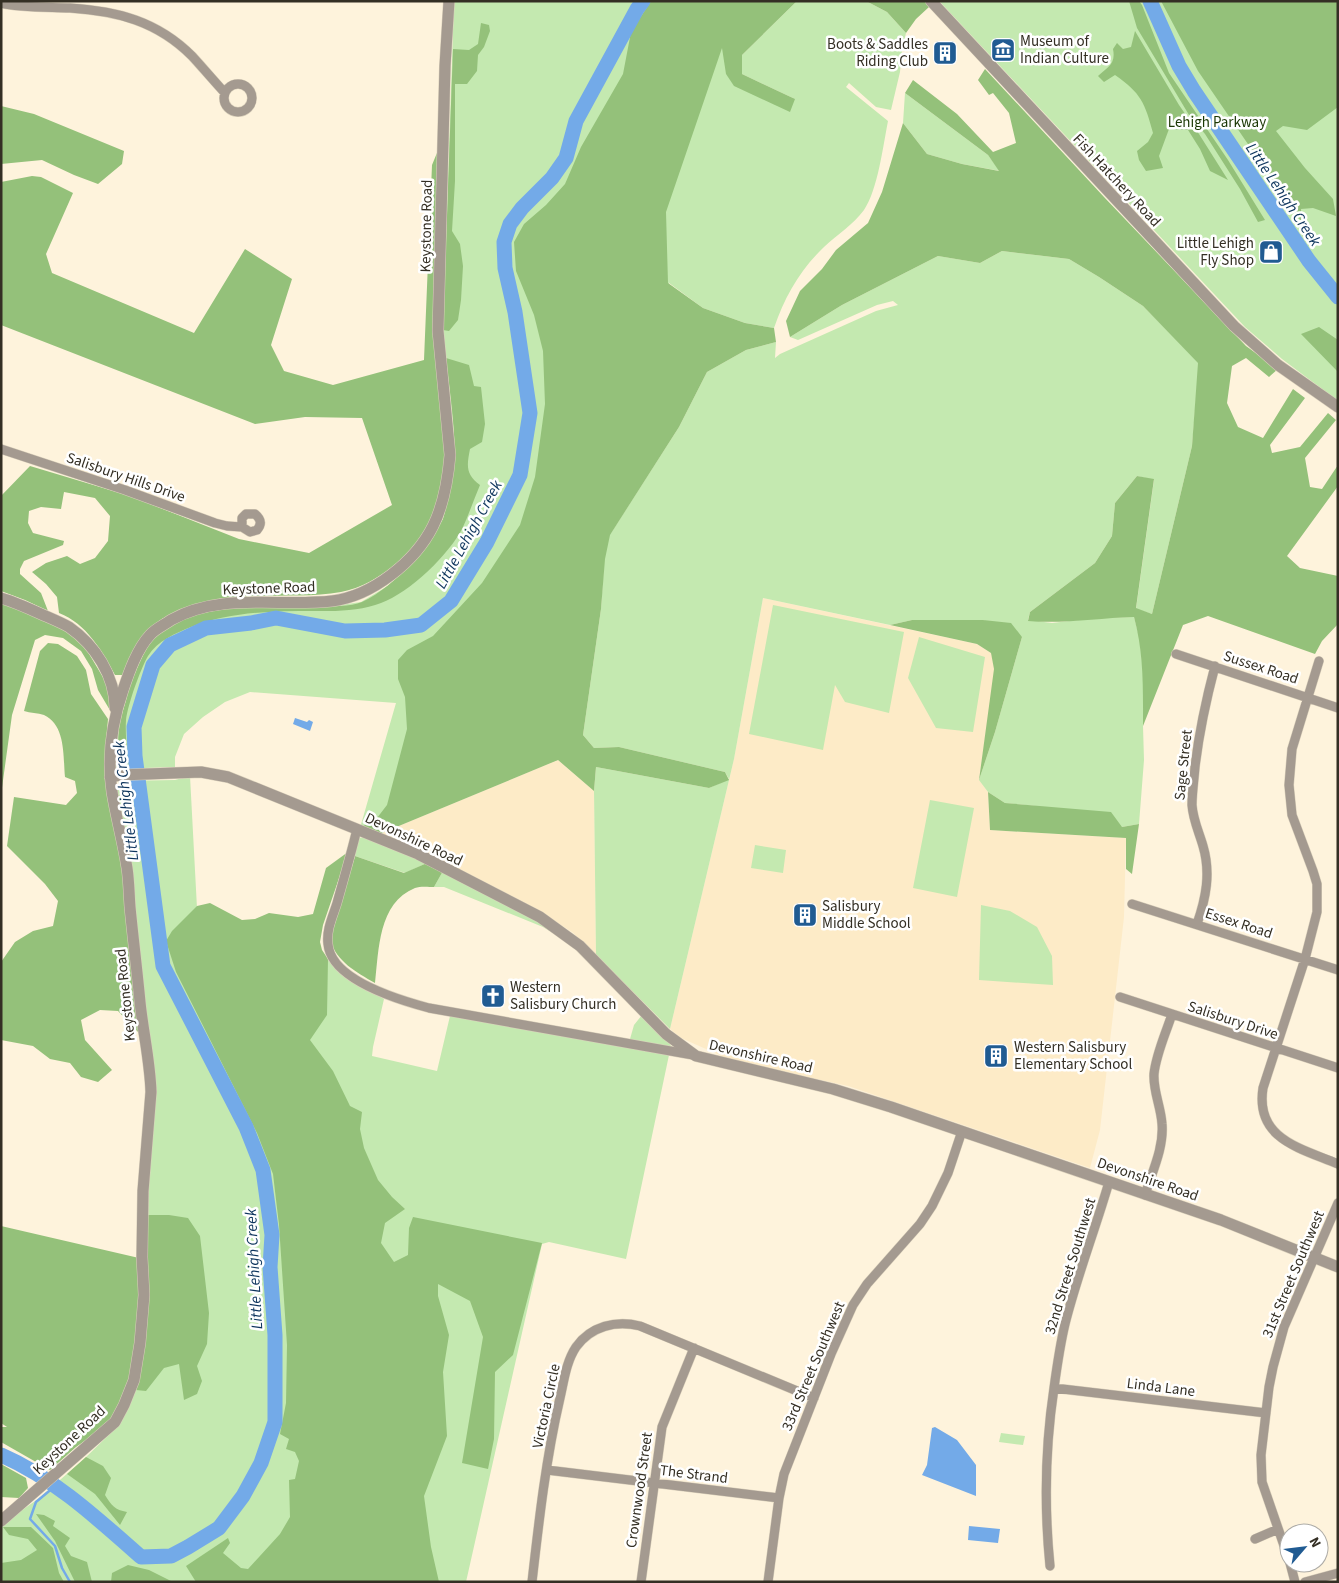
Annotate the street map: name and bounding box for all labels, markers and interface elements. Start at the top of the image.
place label: Museum of Indian Culture [1020,31,1109,69]
place label: Boots & Saddles Riding Club [827,34,928,72]
museum icon: Museum of Indian Culture [990,37,1016,63]
building icon: Boots & Saddles Riding Club [932,40,958,66]
park label: Lehigh Parkway [1168,112,1266,133]
street label: Fish Hatchery Road [1068,129,1165,232]
water label: Little Lehigh Creek [1240,138,1326,251]
street label: Keystone Road [415,179,438,273]
place label: Little Lehigh Fly Shop [1177,233,1254,271]
shop icon: Little Lehigh Fly Shop [1258,239,1284,265]
street label: Salisbury Hills Drive [64,447,188,508]
water label: Little Lehigh Creek [430,476,508,593]
street label: Keystone Road [222,576,316,601]
street label: Sussex Road [1221,645,1301,690]
street label: Sage Street [1169,729,1198,801]
water label: Little Lehigh Creek [108,739,144,862]
street label: Devonshire Road [361,808,466,871]
place label: Salisbury Middle School [822,896,911,934]
building icon: Salisbury Middle School [792,902,818,928]
street label: Essex Road [1202,903,1275,944]
street label: Keystone Road [110,948,141,1042]
place label: Western Salisbury Church [510,977,616,1015]
church icon: Western Salisbury Church [480,983,506,1009]
street label: Salisbury Drive [1185,996,1281,1045]
street label: Devonshire Road [707,1034,815,1079]
place label: Western Salisbury Elementary School [1014,1037,1132,1075]
building icon: Western Salisbury Elementary School [983,1043,1009,1069]
street label: Devonshire Road [1094,1152,1201,1207]
street label: 32nd Street Southwest [1040,1195,1101,1337]
street label: 31st Street Southwest [1257,1207,1330,1341]
water label: Little Lehigh Creek [240,1208,268,1330]
street label: 33rd Street Southwest [777,1298,850,1434]
street label: Victoria Circle [527,1362,566,1450]
street label: Linda Lane [1126,1373,1196,1402]
street label: Keystone Road [28,1401,110,1480]
street label: Crownwood Street [621,1431,658,1549]
street label: The Strand [659,1460,729,1489]
north arrow [1279,1523,1329,1573]
text: N [1304,1534,1326,1551]

